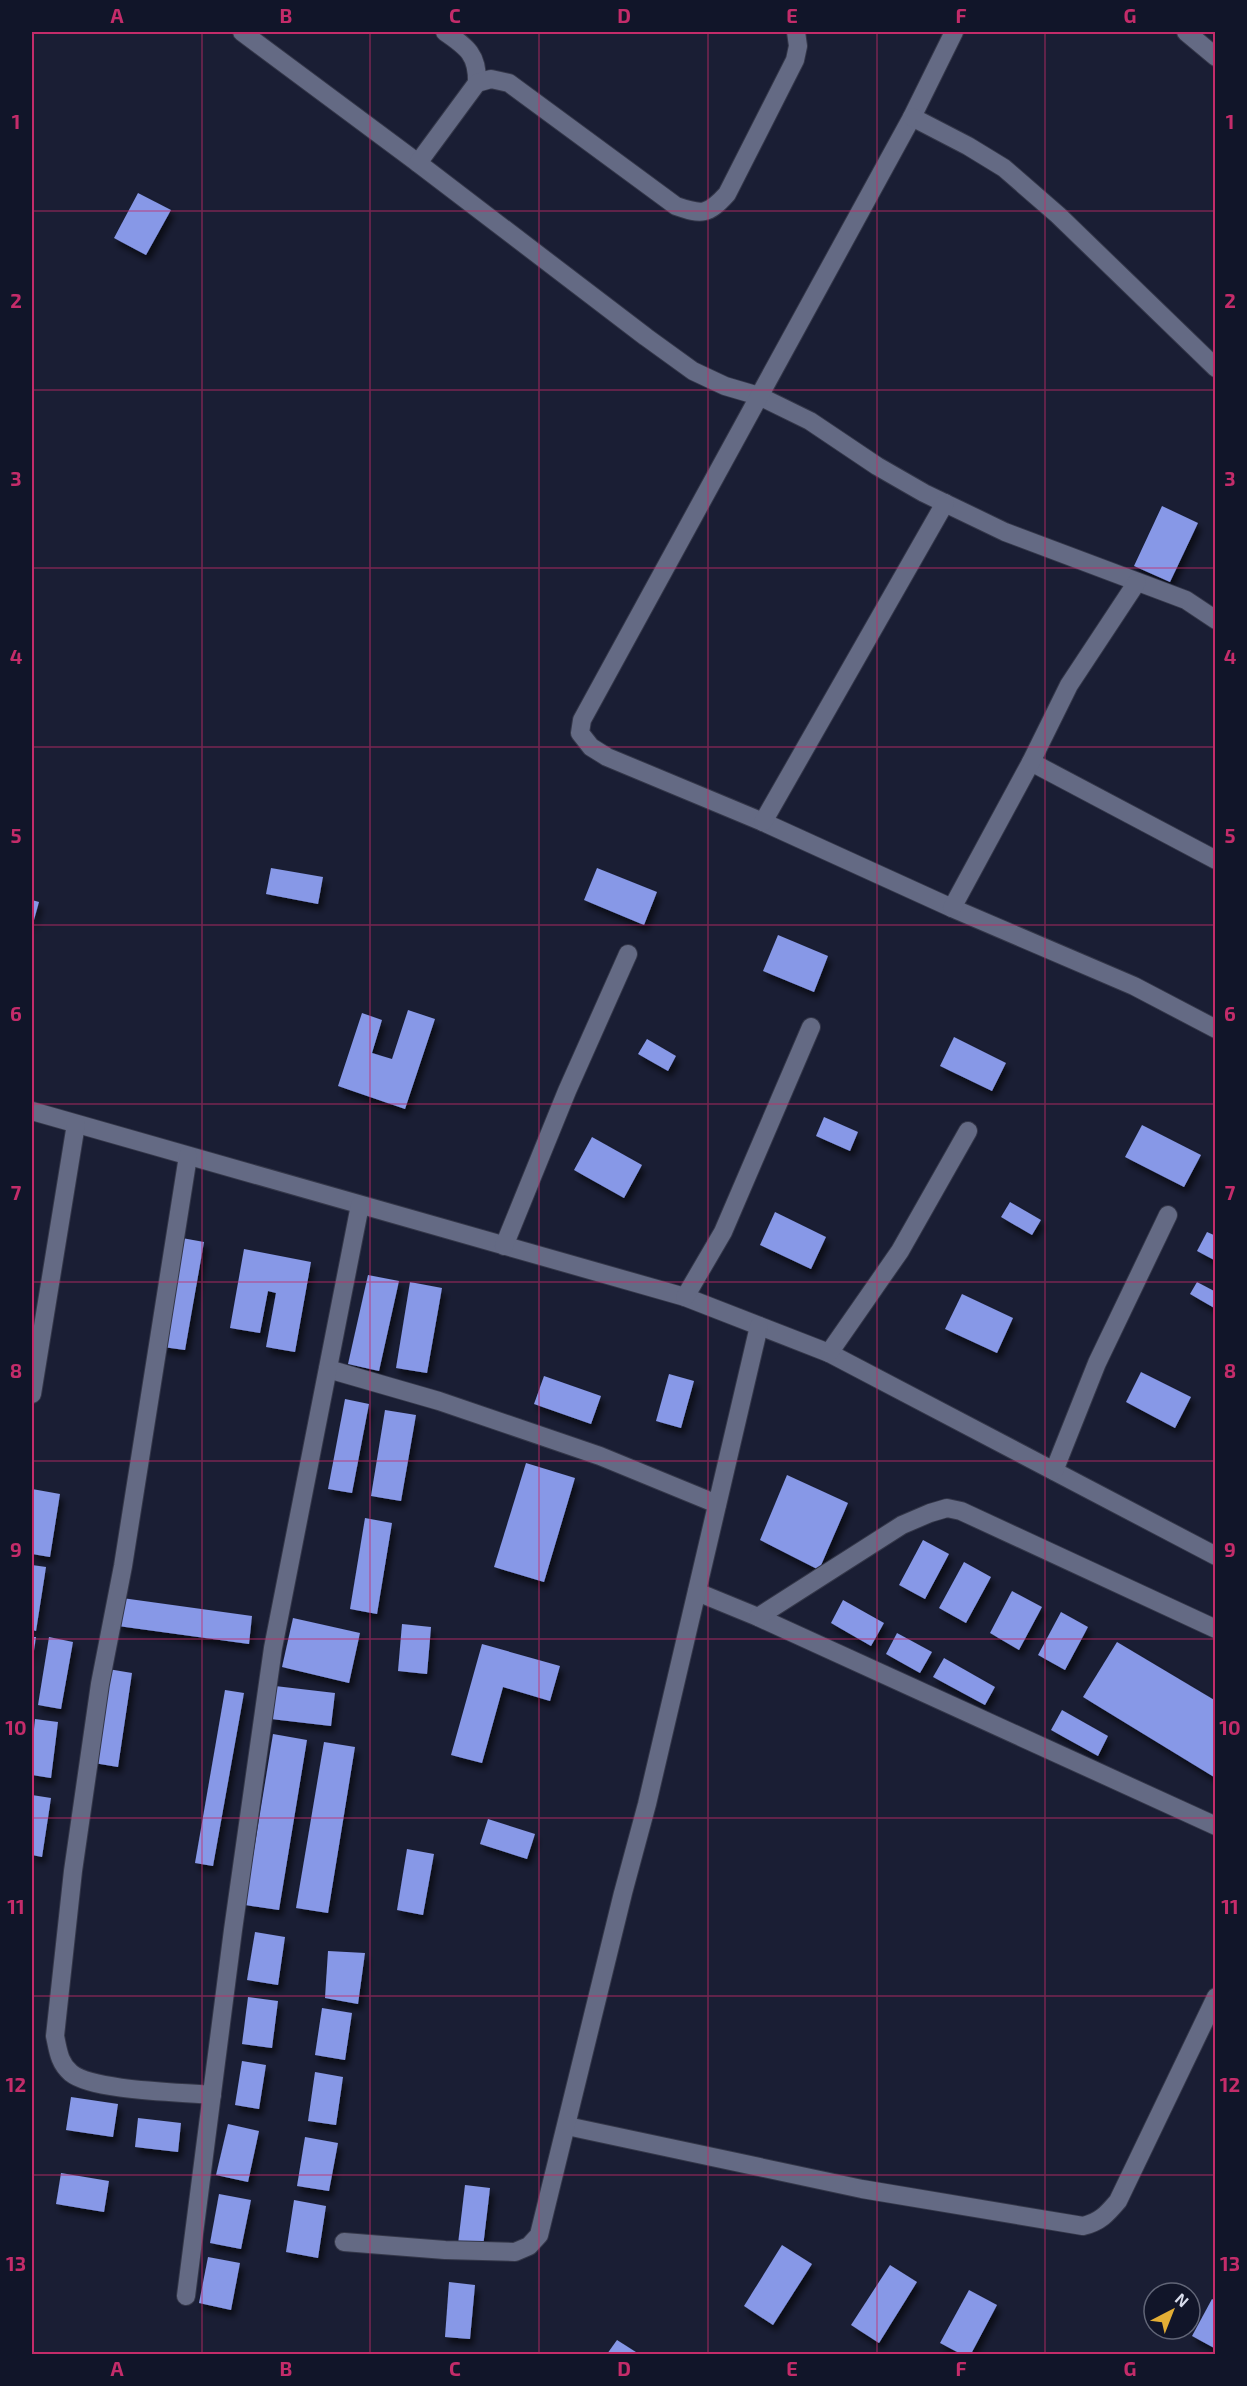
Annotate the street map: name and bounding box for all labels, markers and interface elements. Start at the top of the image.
text: A [110,3,124,27]
text: B [280,3,292,27]
text: C [449,3,461,27]
text: D [617,3,631,27]
text: E [786,3,798,27]
text: F [955,3,967,27]
text: G [1124,3,1136,27]
text: 1 [12,109,20,133]
text: 1 [1226,109,1234,133]
text: 2 [10,288,22,312]
text: 2 [1224,288,1236,312]
text: 3 [10,466,22,490]
text: 3 [1224,466,1236,490]
text: 4 [10,644,23,668]
text: 4 [1224,644,1237,668]
text: 5 [10,823,22,847]
text: 5 [1224,823,1236,847]
text: 6 [10,1001,22,1025]
text: 6 [1224,1001,1236,1025]
text: 7 [11,1180,22,1204]
text: 7 [1225,1180,1236,1204]
text: 8 [10,1358,22,1382]
text: 8 [1224,1358,1236,1382]
text: 9 [10,1537,22,1561]
text: 9 [1224,1537,1236,1561]
text: 10 [5,1715,27,1739]
text: 10 [1219,1715,1241,1739]
text: 11 [7,1894,25,1918]
text: 11 [1221,1894,1239,1918]
text: 12 [6,2072,26,2096]
text: 12 [1220,2072,1240,2096]
text: 13 [6,2251,26,2275]
text: 13 [1220,2251,1240,2275]
north arrow [1142,2281,1202,2341]
text: N [1172,2289,1193,2310]
text: A [110,2356,124,2380]
text: B [280,2356,292,2380]
text: C [449,2356,461,2380]
text: D [617,2356,631,2380]
text: E [786,2356,798,2380]
text: F [955,2356,967,2380]
text: G [1124,2356,1136,2380]

